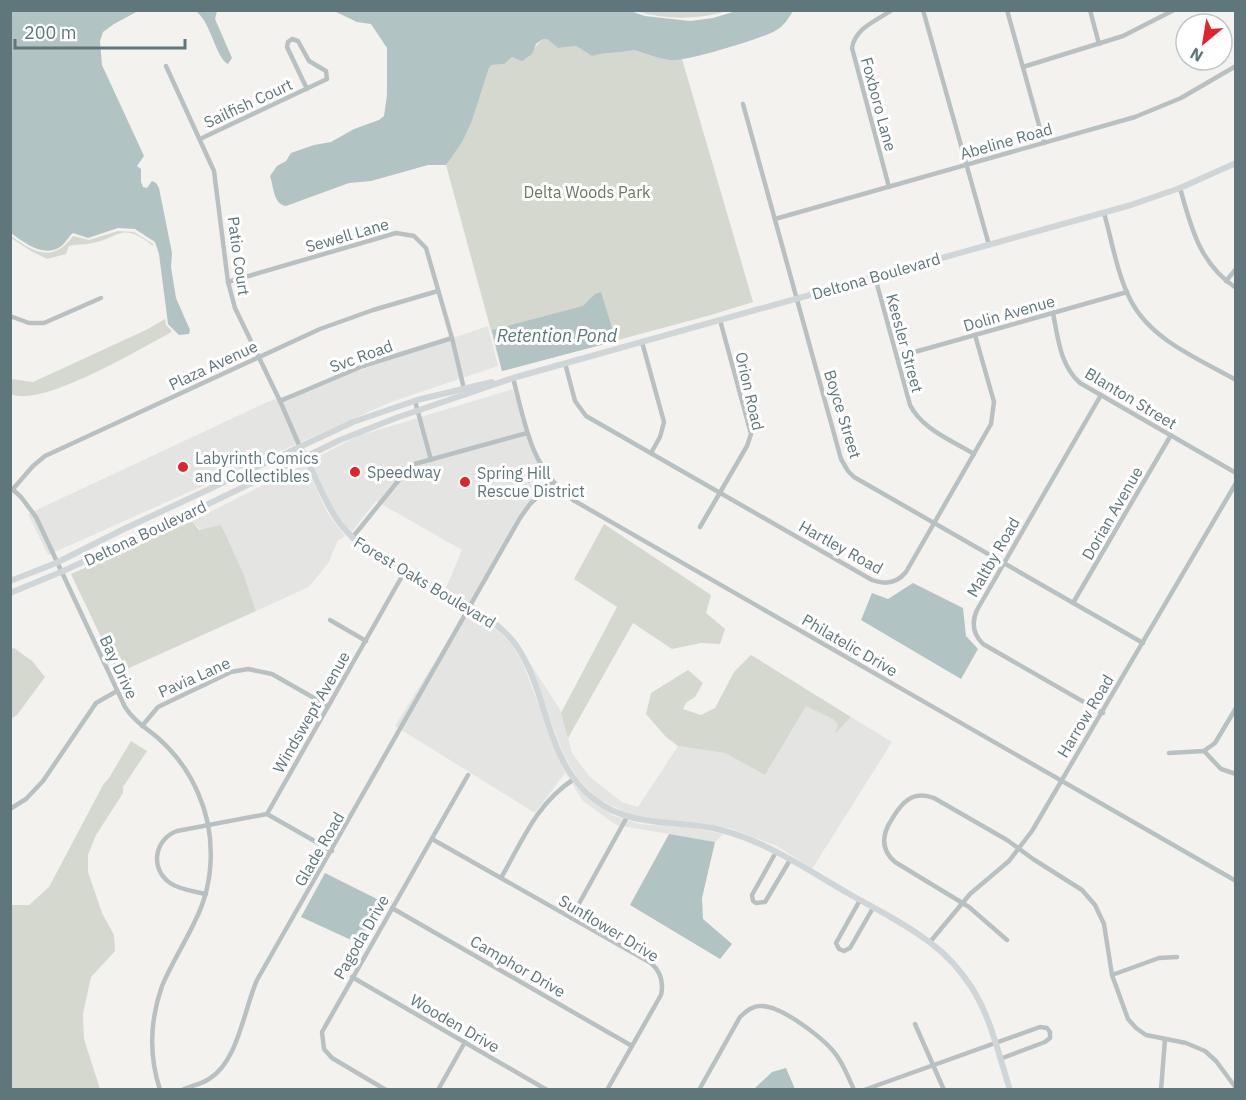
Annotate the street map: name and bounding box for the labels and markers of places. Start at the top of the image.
place label: Labyrinth Comics and Collectibles [195,448,319,486]
marker: Labyrinth Comics and Collectibles [176,460,190,474]
place label: Speedway [367,462,441,482]
place label: Spring Hill Rescue District [477,463,585,501]
marker: Speedway [348,465,362,479]
marker: Spring Hill Rescue District [458,475,472,489]

